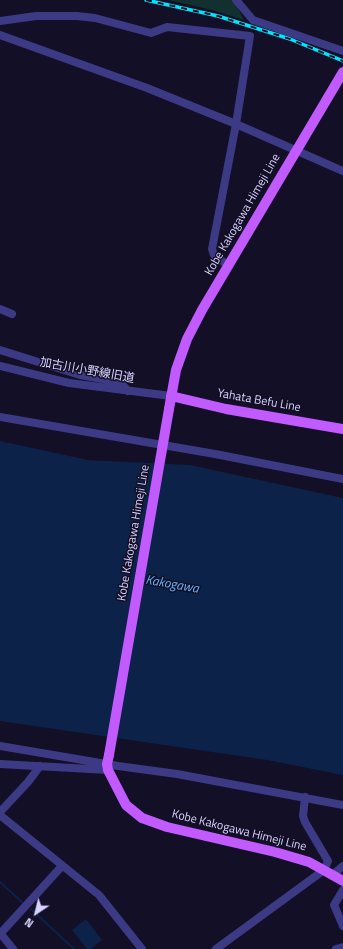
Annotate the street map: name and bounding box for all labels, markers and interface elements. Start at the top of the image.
street label: Kobe Kakogawa Himeji Line [202,152,284,278]
street label: 加古川小野線旧道 [38,356,136,386]
street label: Yahata Befu Line [216,387,302,415]
street label: Kobe Kakogawa Himeji Line [115,464,153,602]
water label: Kakogawa [144,573,200,597]
street label: Kobe Kakogawa Himeji Line [170,807,308,855]
north arrow [16,893,56,933]
text: N [21,914,37,932]

